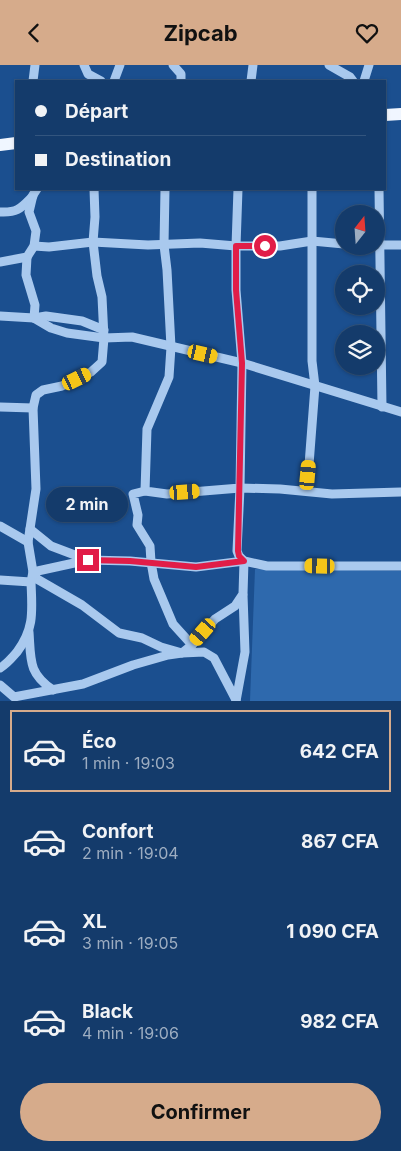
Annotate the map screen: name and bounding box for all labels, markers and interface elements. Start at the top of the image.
icon: back [20,19,48,47]
icon: heart [353,19,381,47]
text: Zipcab [163,20,238,46]
text: Départ [65,100,128,123]
text: Destination [65,148,171,171]
north arrow [335,205,385,255]
map controls [335,205,385,375]
route start [254,235,276,257]
button: locate [335,265,385,315]
button: layers [335,325,385,375]
car [186,343,219,365]
car [60,366,93,392]
car [299,459,316,491]
car [169,483,200,501]
callout: 2 min [47,487,129,523]
text: 2 min [66,494,108,514]
route end [77,549,99,571]
car [304,558,335,574]
car [187,616,218,648]
icon: car [22,729,67,774]
text: Éco [82,730,116,753]
text: 642 CFA [300,740,379,763]
text: 1 min · 19:03 [82,753,175,773]
icon: car [22,819,67,864]
text: Confort [82,820,153,843]
text: 867 CFA [301,830,379,853]
text: 2 min · 19:04 [82,843,179,863]
icon: car [22,909,67,954]
text: XL [82,910,107,933]
text: 1 090 CFA [286,920,379,943]
text: 3 min · 19:05 [82,933,178,953]
icon: car [22,999,67,1044]
text: Black [82,1000,133,1023]
text: 982 CFA [300,1010,379,1033]
text: 4 min · 19:06 [82,1023,179,1043]
button: Confirmer [20,1083,381,1141]

